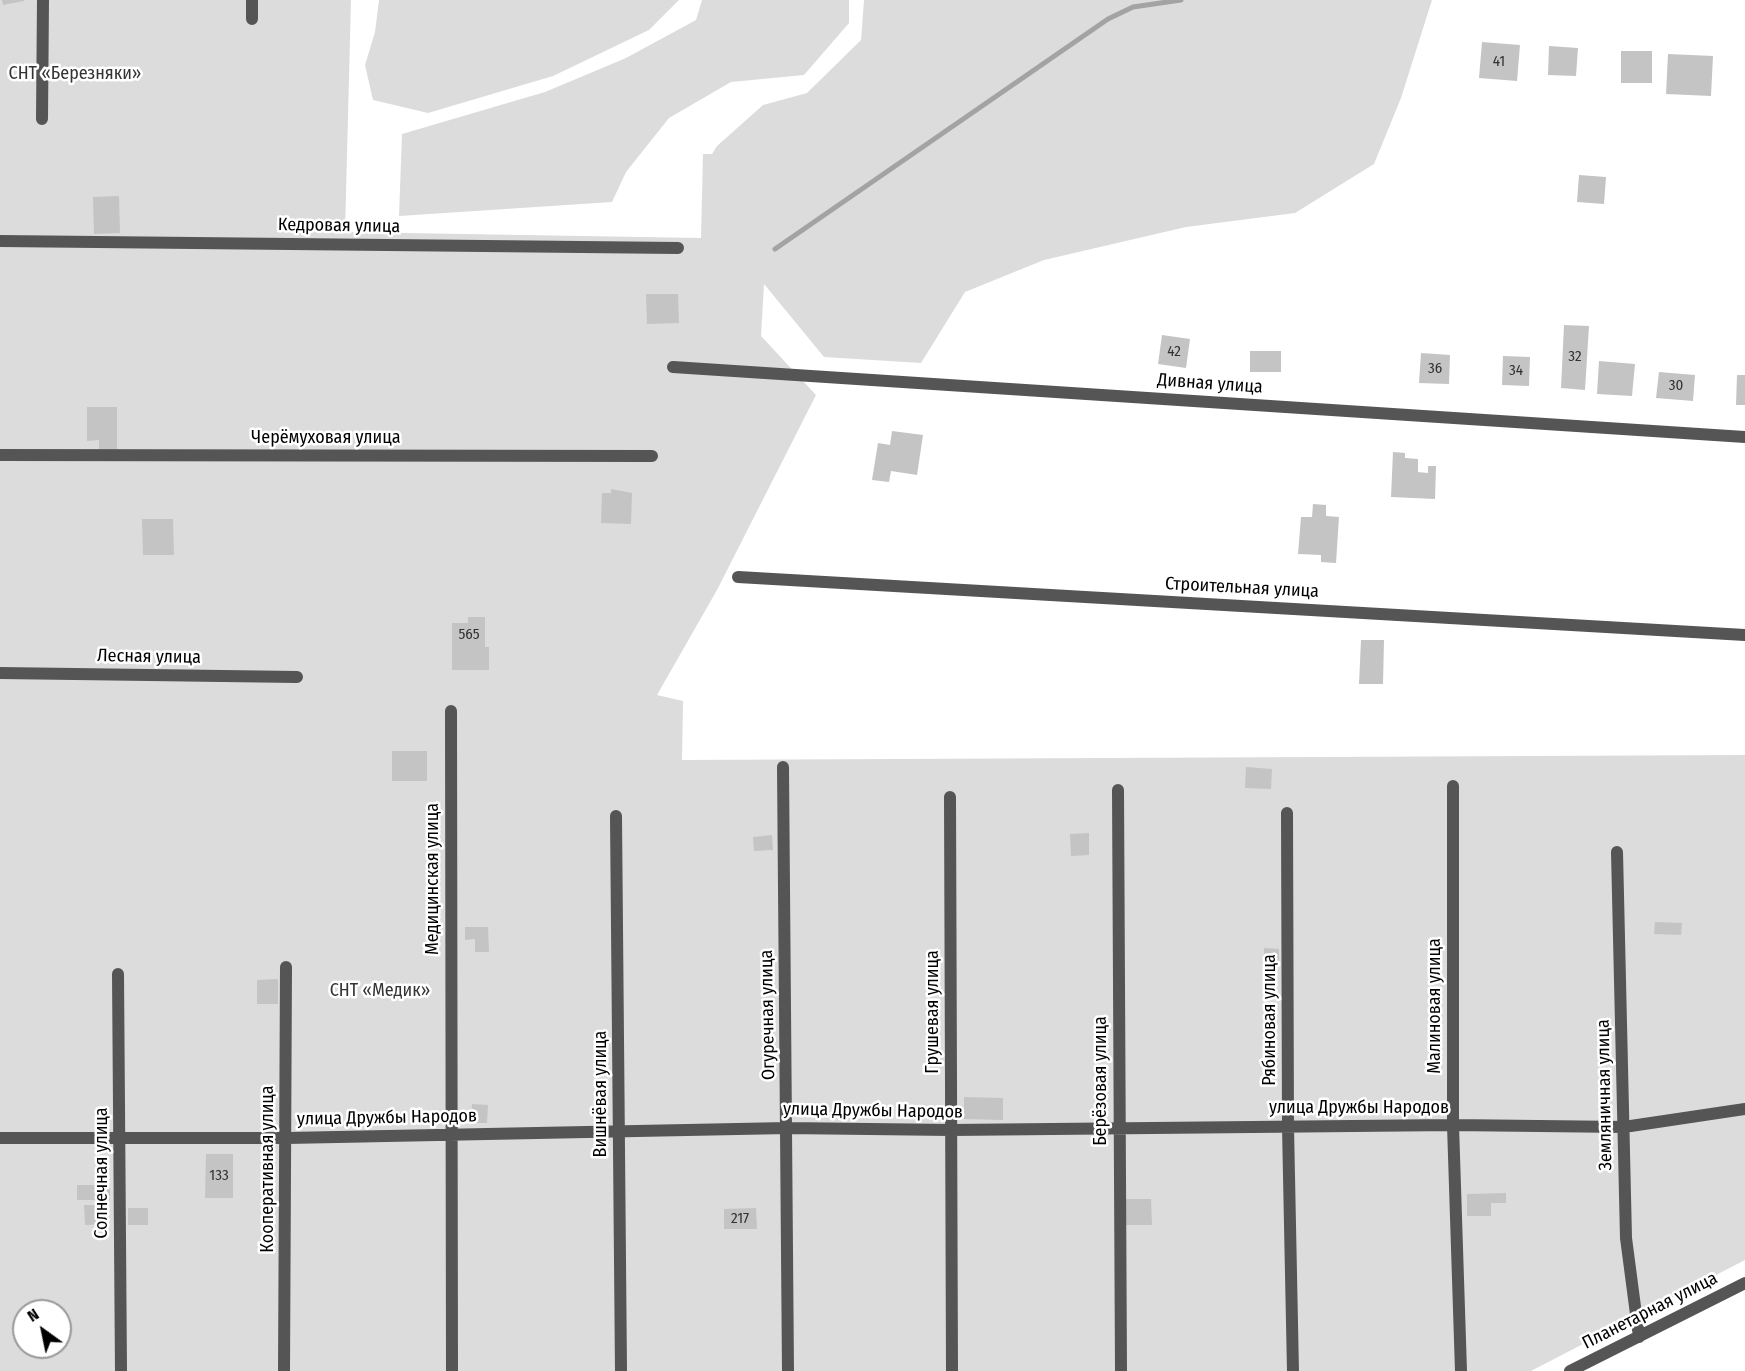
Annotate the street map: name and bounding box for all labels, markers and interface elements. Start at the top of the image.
house number: 41 [1493,53,1505,71]
park label: СНТ «Березняки» [9,63,141,85]
street label: Кедровая улица [278,214,400,238]
house number: 42 [1167,343,1181,361]
house number: 32 [1568,348,1582,366]
house number: 36 [1428,360,1442,378]
house number: 34 [1509,362,1523,380]
street label: Дивная улица [1157,370,1263,398]
house number: 30 [1669,377,1683,395]
street label: Черёмуховая улица [251,427,401,449]
street label: Строительная улица [1165,573,1319,603]
house number: 565 [458,626,480,644]
street label: Лесная улица [97,645,201,669]
street label: Медицинская улица [422,803,444,955]
street label: Малиновая улица [1424,938,1446,1074]
street label: Огуречная улица [756,950,780,1080]
street label: Грушевая улица [922,950,944,1074]
street label: Рябиновая улица [1259,954,1281,1086]
park label: СНТ «Медик» [330,980,430,1002]
street label: Берёзовая улица [1090,1016,1112,1146]
street label: Земляничная улица [1593,1019,1617,1171]
street label: Вишнёвая улица [590,1031,612,1157]
street label: Кооперативная улица [257,1085,279,1253]
street label: улица Дружбы Народов [1269,1097,1449,1119]
street label: улица Дружбы Народов [783,1099,963,1123]
street label: улица Дружбы Народов [297,1106,477,1130]
street label: Солнечная улица [91,1107,113,1239]
house number: 133 [209,1167,229,1185]
house number: 217 [731,1210,749,1228]
street label: Планетарная улица [1579,1268,1721,1354]
north arrow [12,1299,72,1359]
text: N [24,1305,42,1326]

